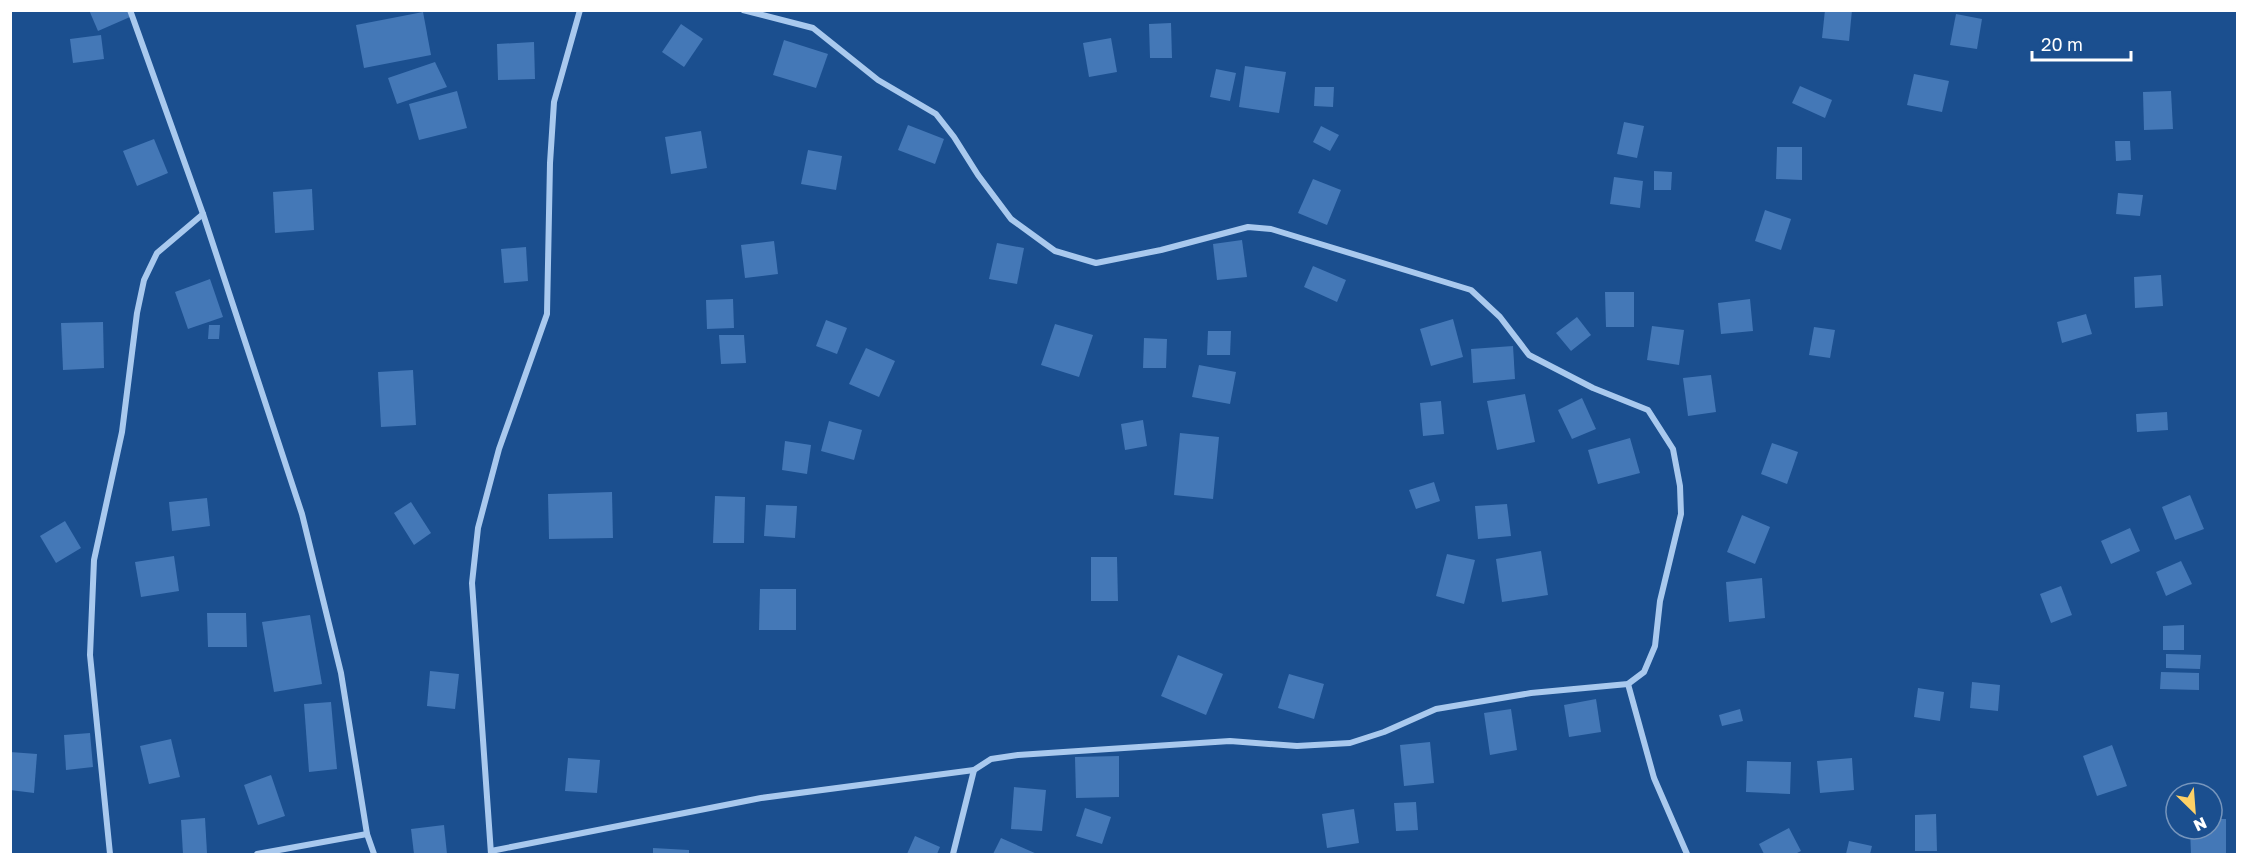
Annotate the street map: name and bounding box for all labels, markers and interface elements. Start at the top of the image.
scale bar [2032,24,2131,62]
text: 20 m [2041,33,2083,55]
north arrow [2164,781,2224,841]
text: N [2191,813,2210,836]

